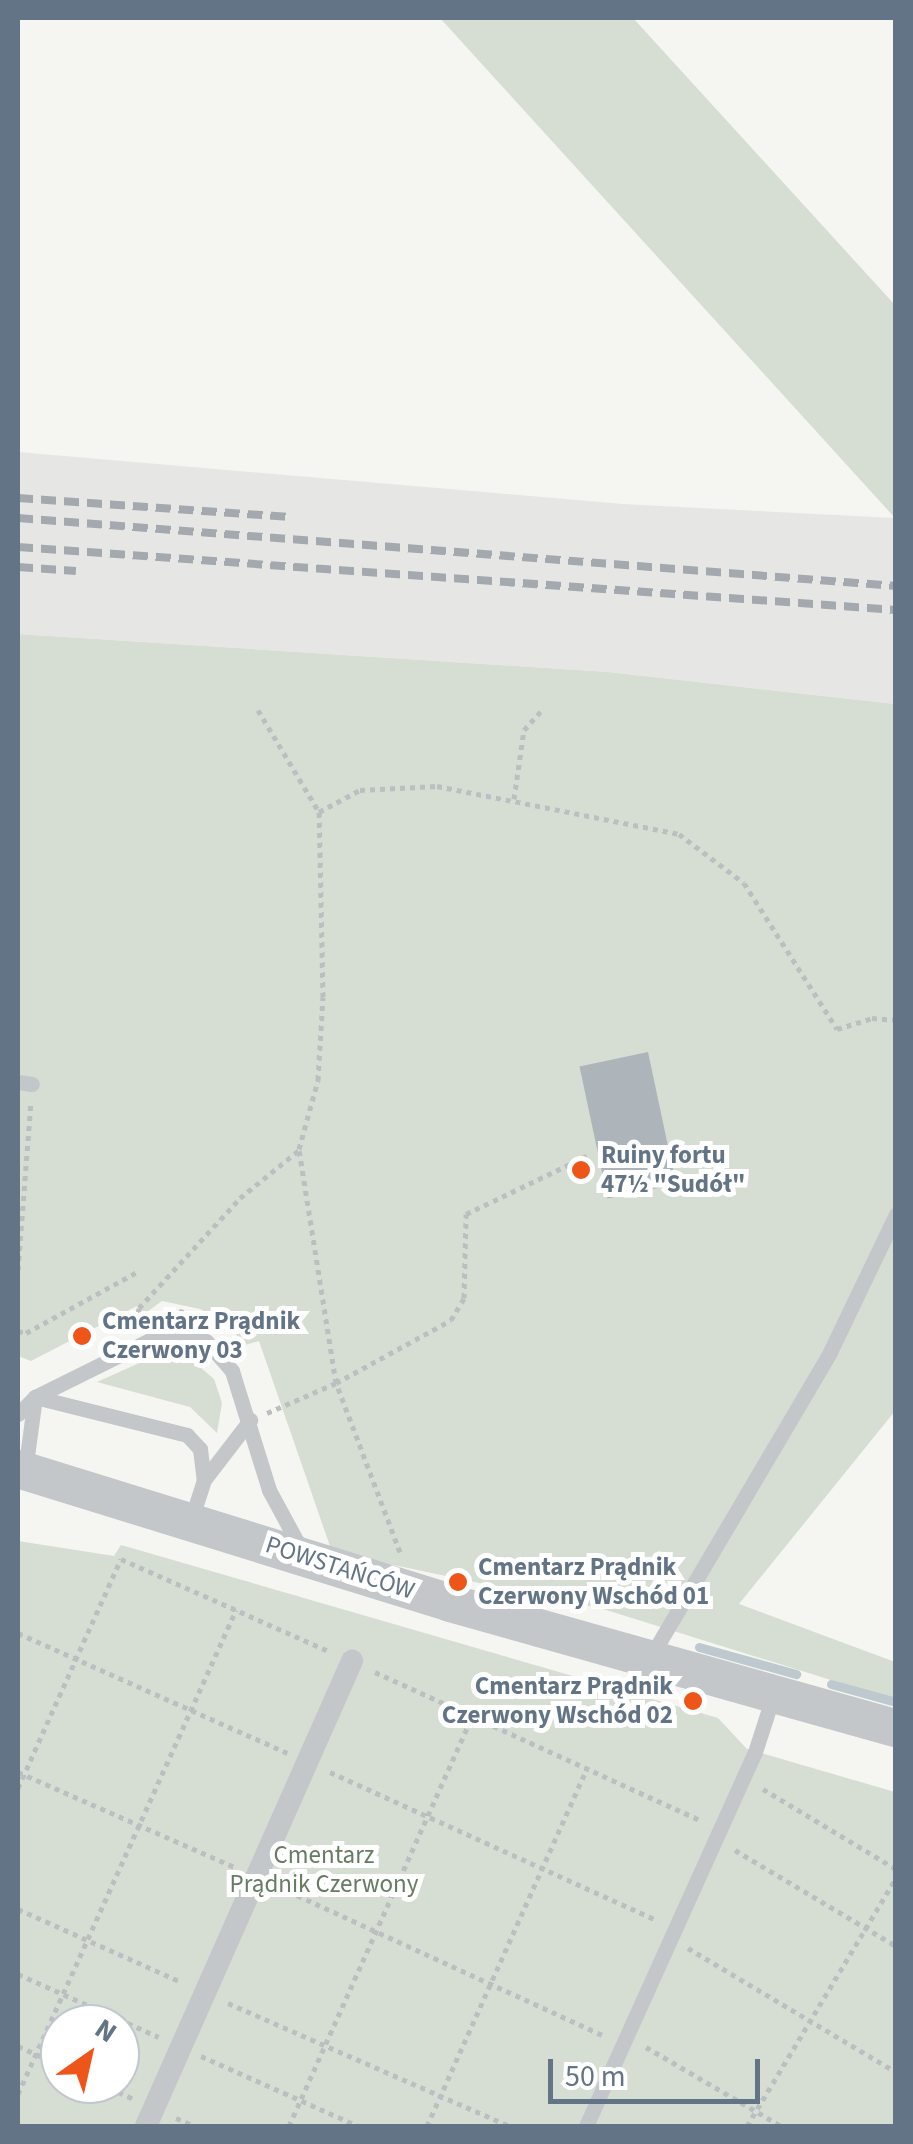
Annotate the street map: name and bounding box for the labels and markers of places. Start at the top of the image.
place label: Ruiny fortu 47½ "Sudół" [601,1141,745,1200]
marker: Ruiny fortu 47½ "Sudół" [570,1159,592,1181]
place label: Cmentarz Prądnik Czerwony 03 [102,1307,300,1366]
marker: Cmentarz Prądnik Czerwony 03 [71,1325,93,1347]
place label: Cmentarz Prądnik Czerwony Wschód 01 [478,1553,709,1612]
marker: Cmentarz Prądnik Czerwony Wschód 01 [447,1571,469,1593]
place label: Cmentarz Prądnik Czerwony Wschód 02 [442,1672,673,1731]
marker: Cmentarz Prądnik Czerwony Wschód 02 [682,1690,704,1712]

